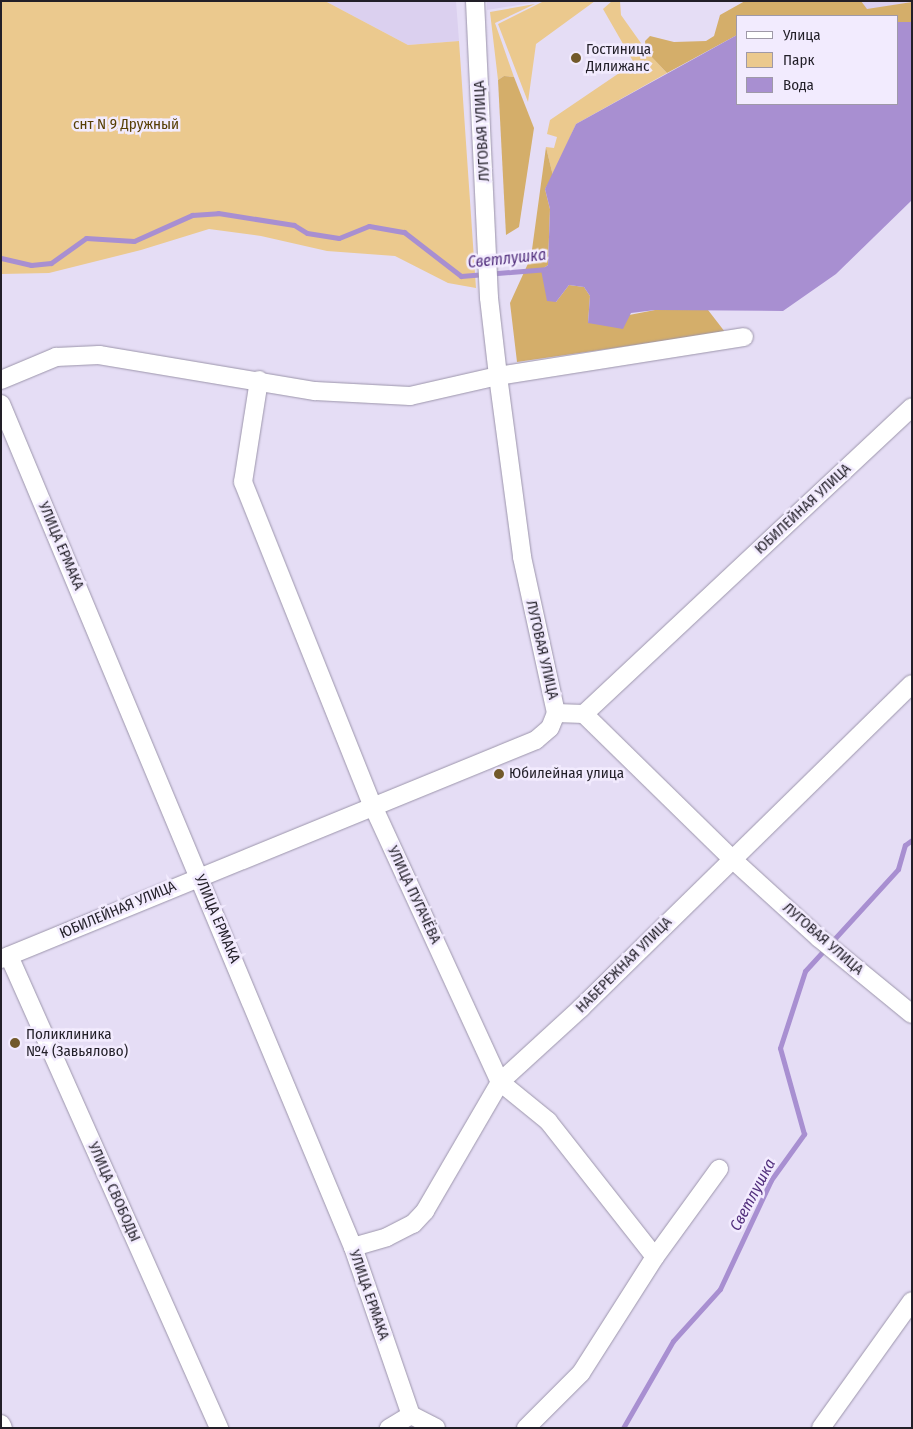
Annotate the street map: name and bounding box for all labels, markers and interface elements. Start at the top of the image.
legend [736,15,898,105]
text: Улица [783,26,821,44]
place label: Гостиница Дилижанс [586,40,651,75]
text: Парк [783,51,814,69]
marker: Гостиница Дилижанс [570,52,582,64]
text: Вода [783,76,814,94]
street label: ЛУГОВАЯ УЛИЦА [470,80,494,182]
park label: снт N 9 Дружный [73,116,179,134]
water label: Светлушка [467,245,547,273]
street label: ЮБИЛЕЙНАЯ УЛИЦА [751,460,855,558]
street label: УЛИЦА ЕРМАКА [34,499,88,593]
street label: ЛУГОВАЯ УЛИЦА [522,599,562,701]
place label: Юбилейная улица [509,765,624,783]
marker: Юбилейная улица [493,768,505,780]
street label: УЛИЦА ПУГАЧЁВА [383,843,445,947]
street label: УЛИЦА ЕРМАКА [190,872,244,966]
street label: ЮБИЛЕЙНАЯ УЛИЦА [57,877,179,943]
street label: ЛУГОВАЯ УЛИЦА [779,899,867,979]
street label: НАБЕРЕЖНАЯ УЛИЦА [572,913,676,1017]
place label: Поликлиника №4 (Завьялово) [26,1025,128,1060]
marker: Поликлиника №4 (Завьялово) [8,1036,22,1050]
street label: УЛИЦА СВОБОДЫ [84,1139,144,1245]
water label: Светлушка [726,1156,780,1234]
street label: УЛИЦА ЕРМАКА [345,1248,393,1342]

